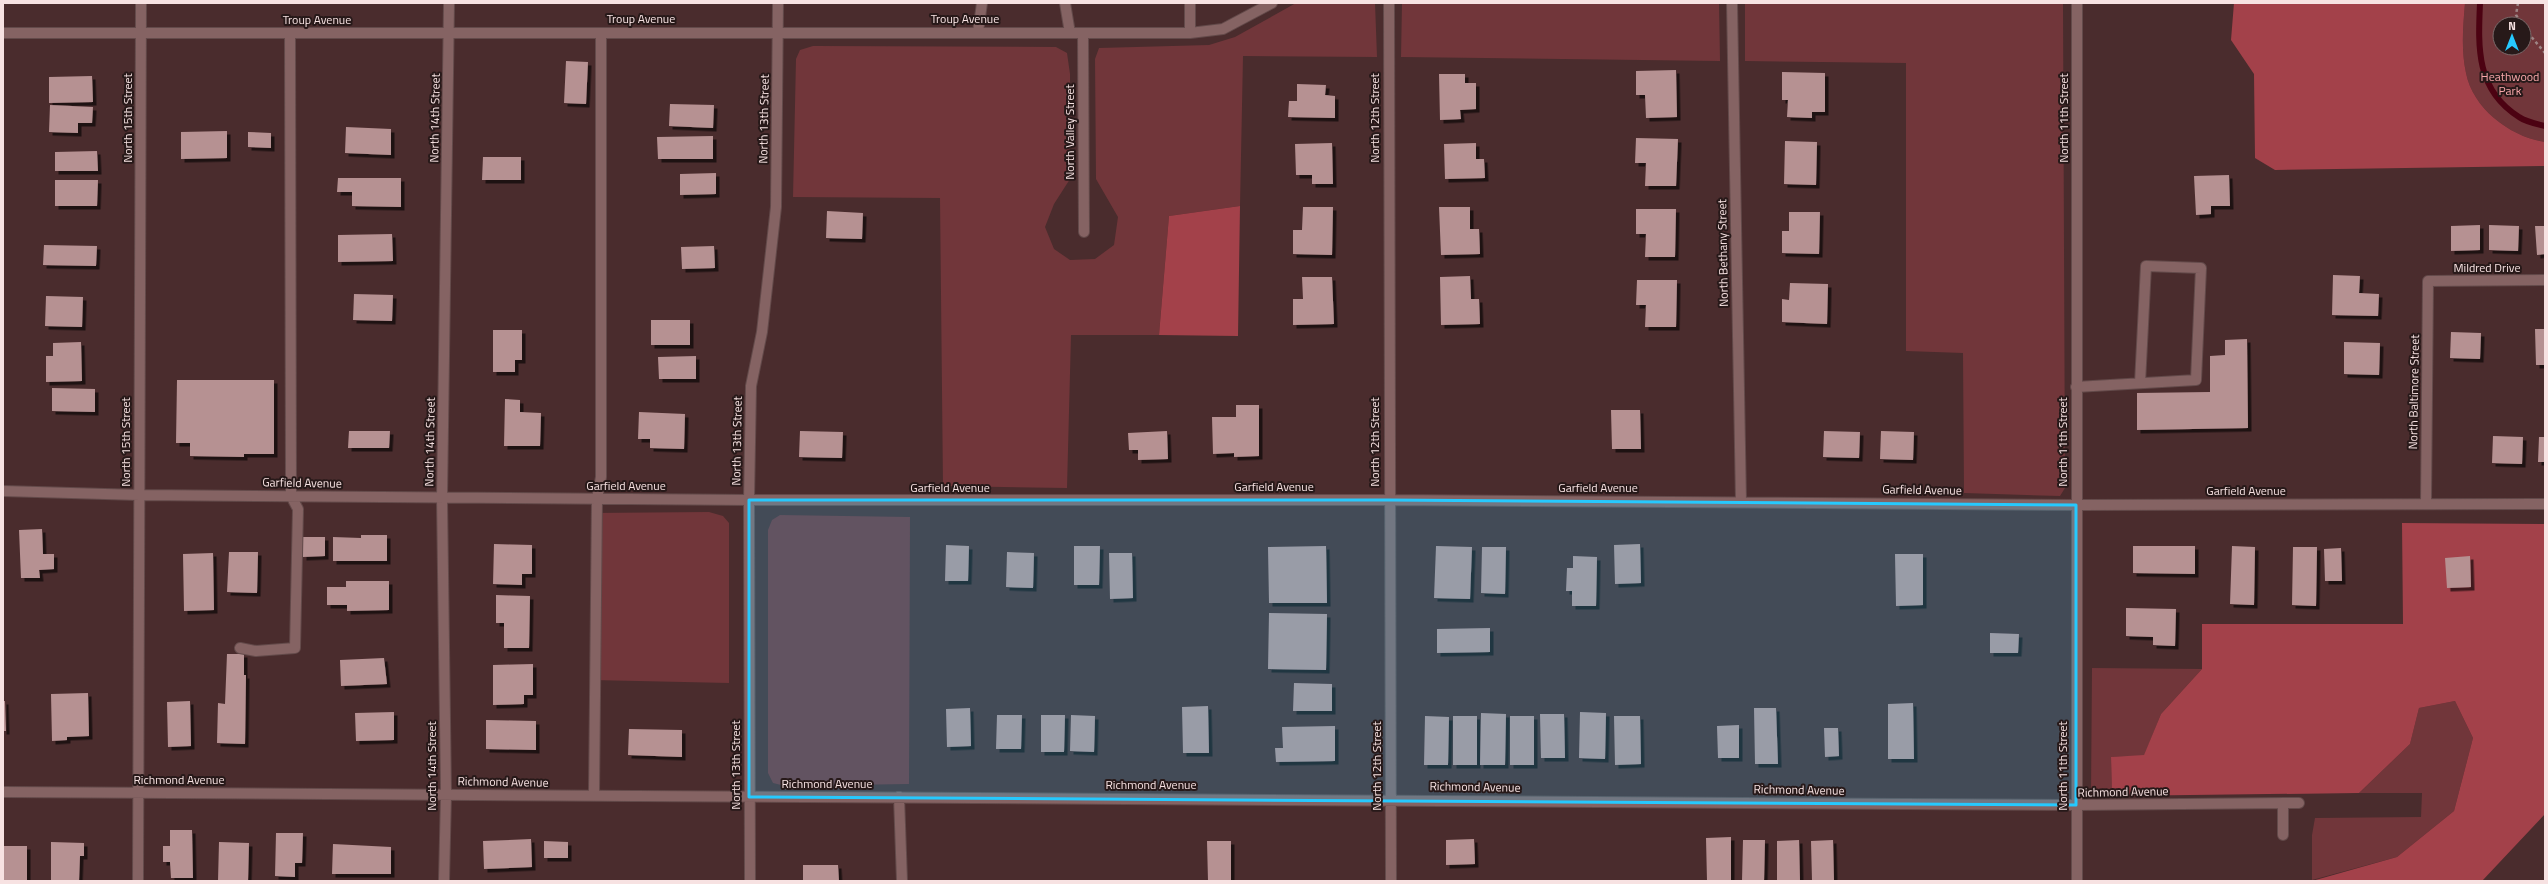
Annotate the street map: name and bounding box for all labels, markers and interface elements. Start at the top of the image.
street label: Troup Avenue [607,9,675,28]
street label: Troup Avenue [931,9,999,28]
street label: Troup Avenue [283,10,351,29]
north arrow [2492,16,2532,56]
text: N [2508,18,2516,34]
park label: Heathwood Park [2481,67,2539,100]
street label: North 15th Street [118,72,137,163]
street label: North 14th Street [424,72,445,163]
street label: North 12th Street [1365,72,1384,163]
street label: North 11th Street [2054,72,2073,163]
street label: North 13th Street [753,73,774,164]
street label: North Valley Street [1060,84,1079,180]
street label: North Bethany Street [1712,198,1733,307]
street label: Mildred Drive [2453,258,2521,277]
street label: North Baltimore Street [2403,334,2424,450]
street label: North 13th Street [726,395,747,486]
street label: North 15th Street [116,396,135,487]
street label: North 14th Street [419,396,440,487]
street label: North 12th Street [1365,396,1384,487]
street label: North 11th Street [2053,396,2072,487]
street label: Garfield Avenue [262,472,342,493]
street label: Garfield Avenue [586,476,666,495]
street label: Garfield Avenue [1234,477,1314,496]
street label: Garfield Avenue [910,478,990,497]
street label: Garfield Avenue [1558,478,1638,497]
street label: Garfield Avenue [1882,479,1962,500]
street label: Garfield Avenue [2206,481,2286,500]
street label: North 13th Street [726,719,745,810]
street label: North 14th Street [422,720,441,811]
street label: North 12th Street [1367,720,1386,811]
street label: North 11th Street [2053,720,2072,811]
street label: Richmond Avenue [133,770,225,789]
street label: Richmond Avenue [457,771,549,792]
street label: Richmond Avenue [781,774,873,793]
street label: Richmond Avenue [1105,775,1197,794]
street label: Richmond Avenue [1429,776,1521,797]
street label: Richmond Avenue [1753,779,1845,800]
street label: Richmond Avenue [2077,781,2169,802]

